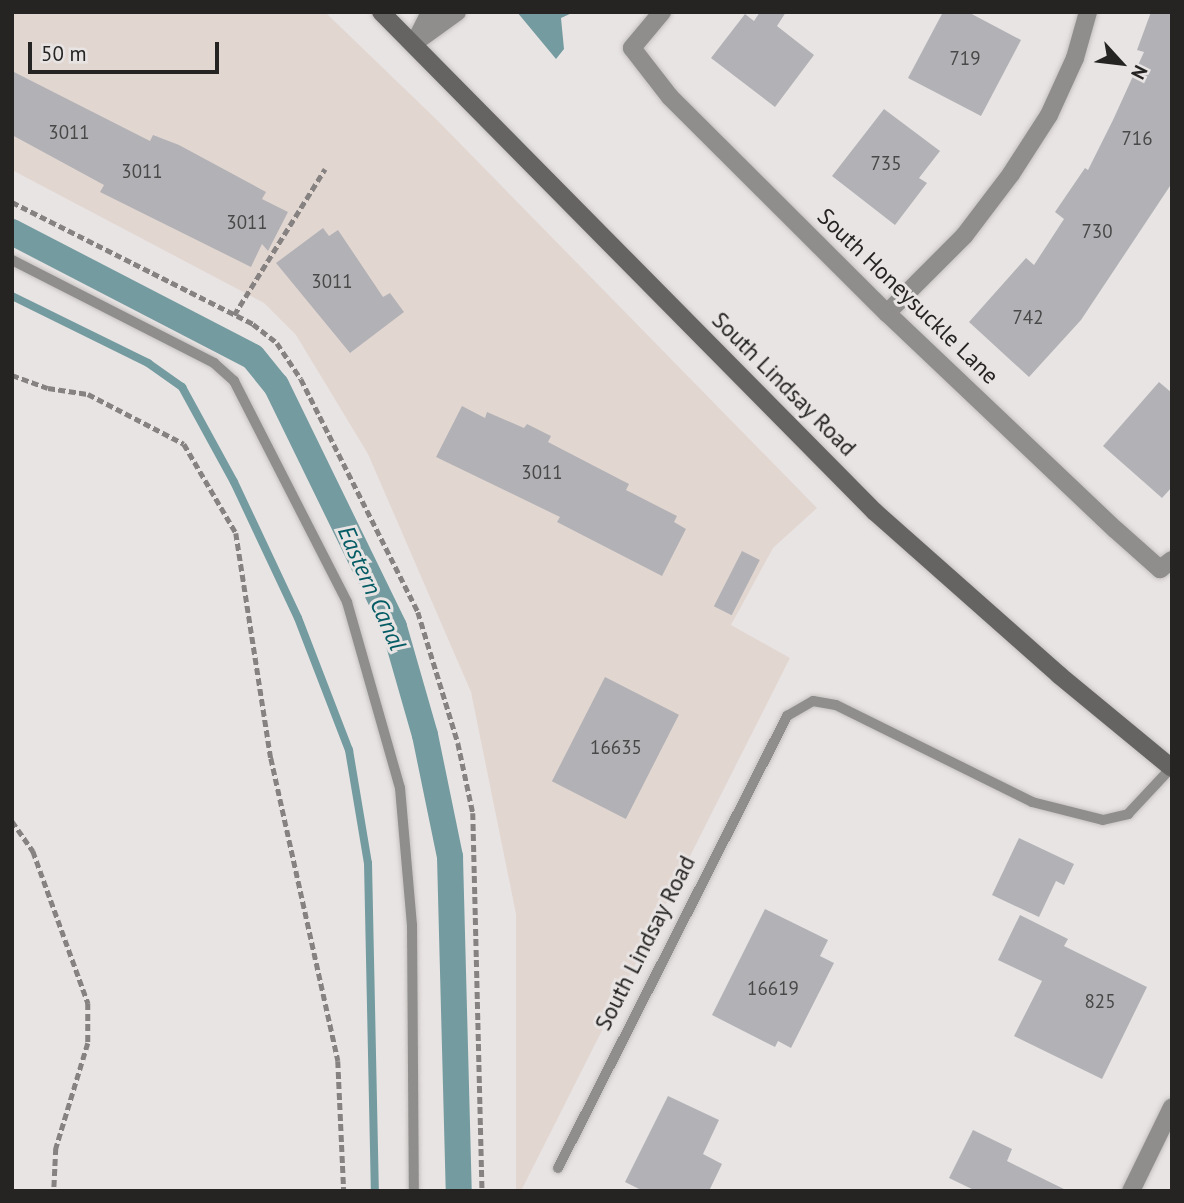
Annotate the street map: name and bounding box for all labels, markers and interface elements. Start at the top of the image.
scale bar [32,28,222,72]
north arrow [1086,28,1156,98]
text: 50 m [41,40,87,67]
house number: 719 [949,48,981,70]
text: N [1126,62,1153,84]
house number: 3011 [48,122,90,144]
house number: 716 [1121,128,1153,150]
house number: 735 [870,153,902,175]
house number: 3011 [121,161,163,183]
street label: South Honeysuckle Lane [812,202,1004,390]
house number: 3011 [226,212,268,234]
house number: 730 [1081,221,1113,243]
house number: 3011 [311,271,353,293]
street label: South Lindsay Road [706,306,862,462]
house number: 742 [1012,307,1044,329]
house number: 3011 [521,462,563,484]
water label: Eastern Canal [332,521,412,655]
house number: 16635 [590,737,642,759]
street label: South Lindsay Road [589,851,701,1035]
house number: 16619 [747,978,799,1000]
house number: 825 [1084,991,1116,1013]

